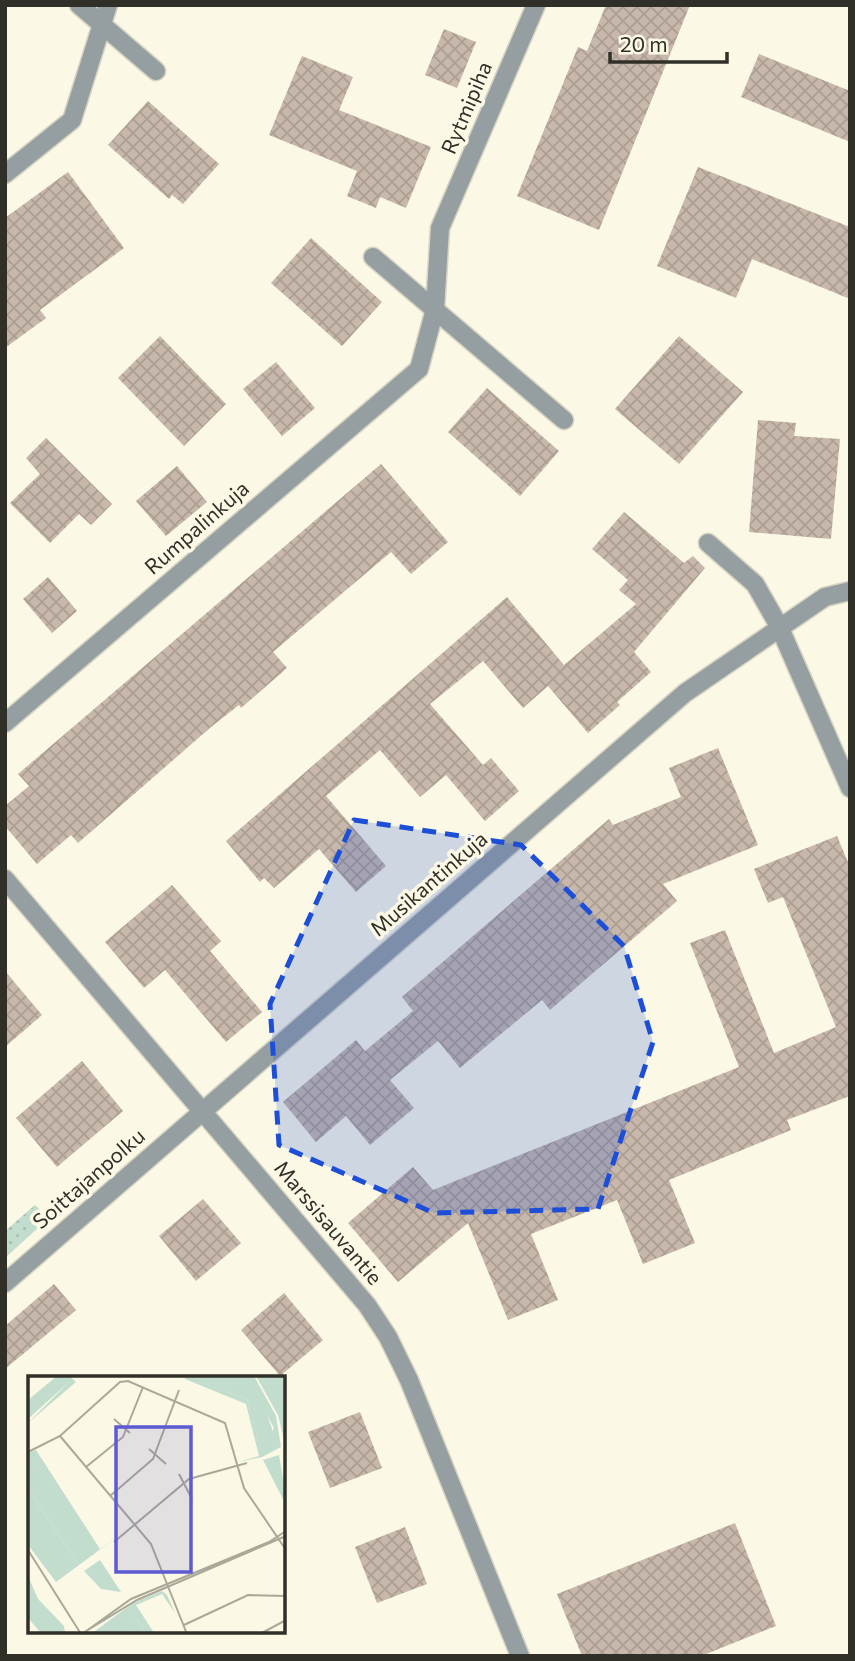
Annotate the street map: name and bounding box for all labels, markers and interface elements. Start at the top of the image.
scale bar [610,21,727,65]
text: 20 m [620,31,668,56]
street label: Rytmipiha [435,57,496,157]
street label: Rumpalinkuja [139,475,253,579]
street label: Musikantinkuja [364,825,492,940]
street label: Soittajanpolku [27,1122,149,1233]
street label: Marssisauvantie [270,1155,388,1289]
inset map [28,1376,285,1633]

